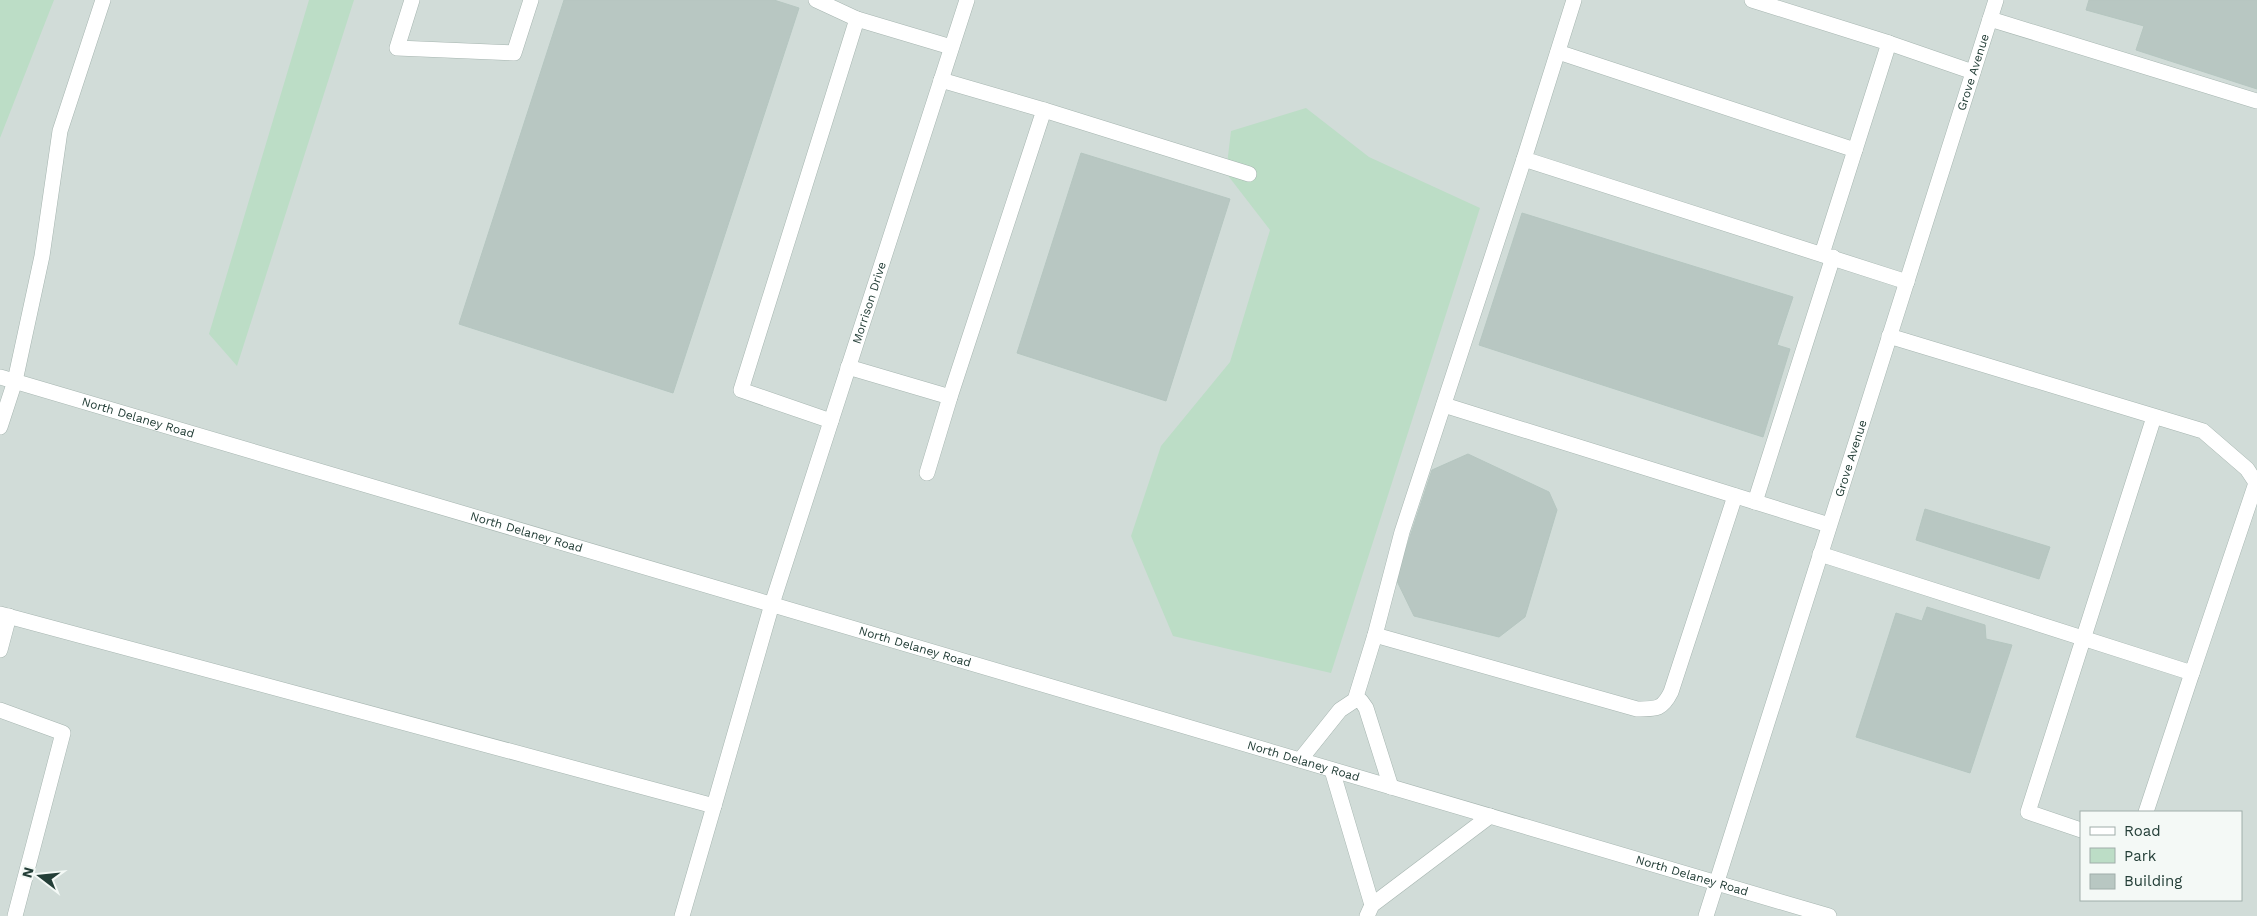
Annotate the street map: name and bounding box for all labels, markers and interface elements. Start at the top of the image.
street label: Grove Avenue [1954,32,1992,112]
street label: Morrison Drive [849,260,889,346]
street label: North Delaney Road [80,395,196,441]
street label: Grove Avenue [1832,418,1870,499]
street label: North Delaney Road [469,509,584,555]
street label: North Delaney Road [857,623,973,670]
street label: North Delaney Road [1246,738,1361,784]
legend [2080,811,2242,901]
text: Road [2124,822,2161,840]
text: Park [2124,847,2157,865]
north arrow [15,851,65,901]
street label: North Delaney Road [1634,852,1750,899]
text: N [18,865,37,880]
text: Building [2124,872,2182,890]

